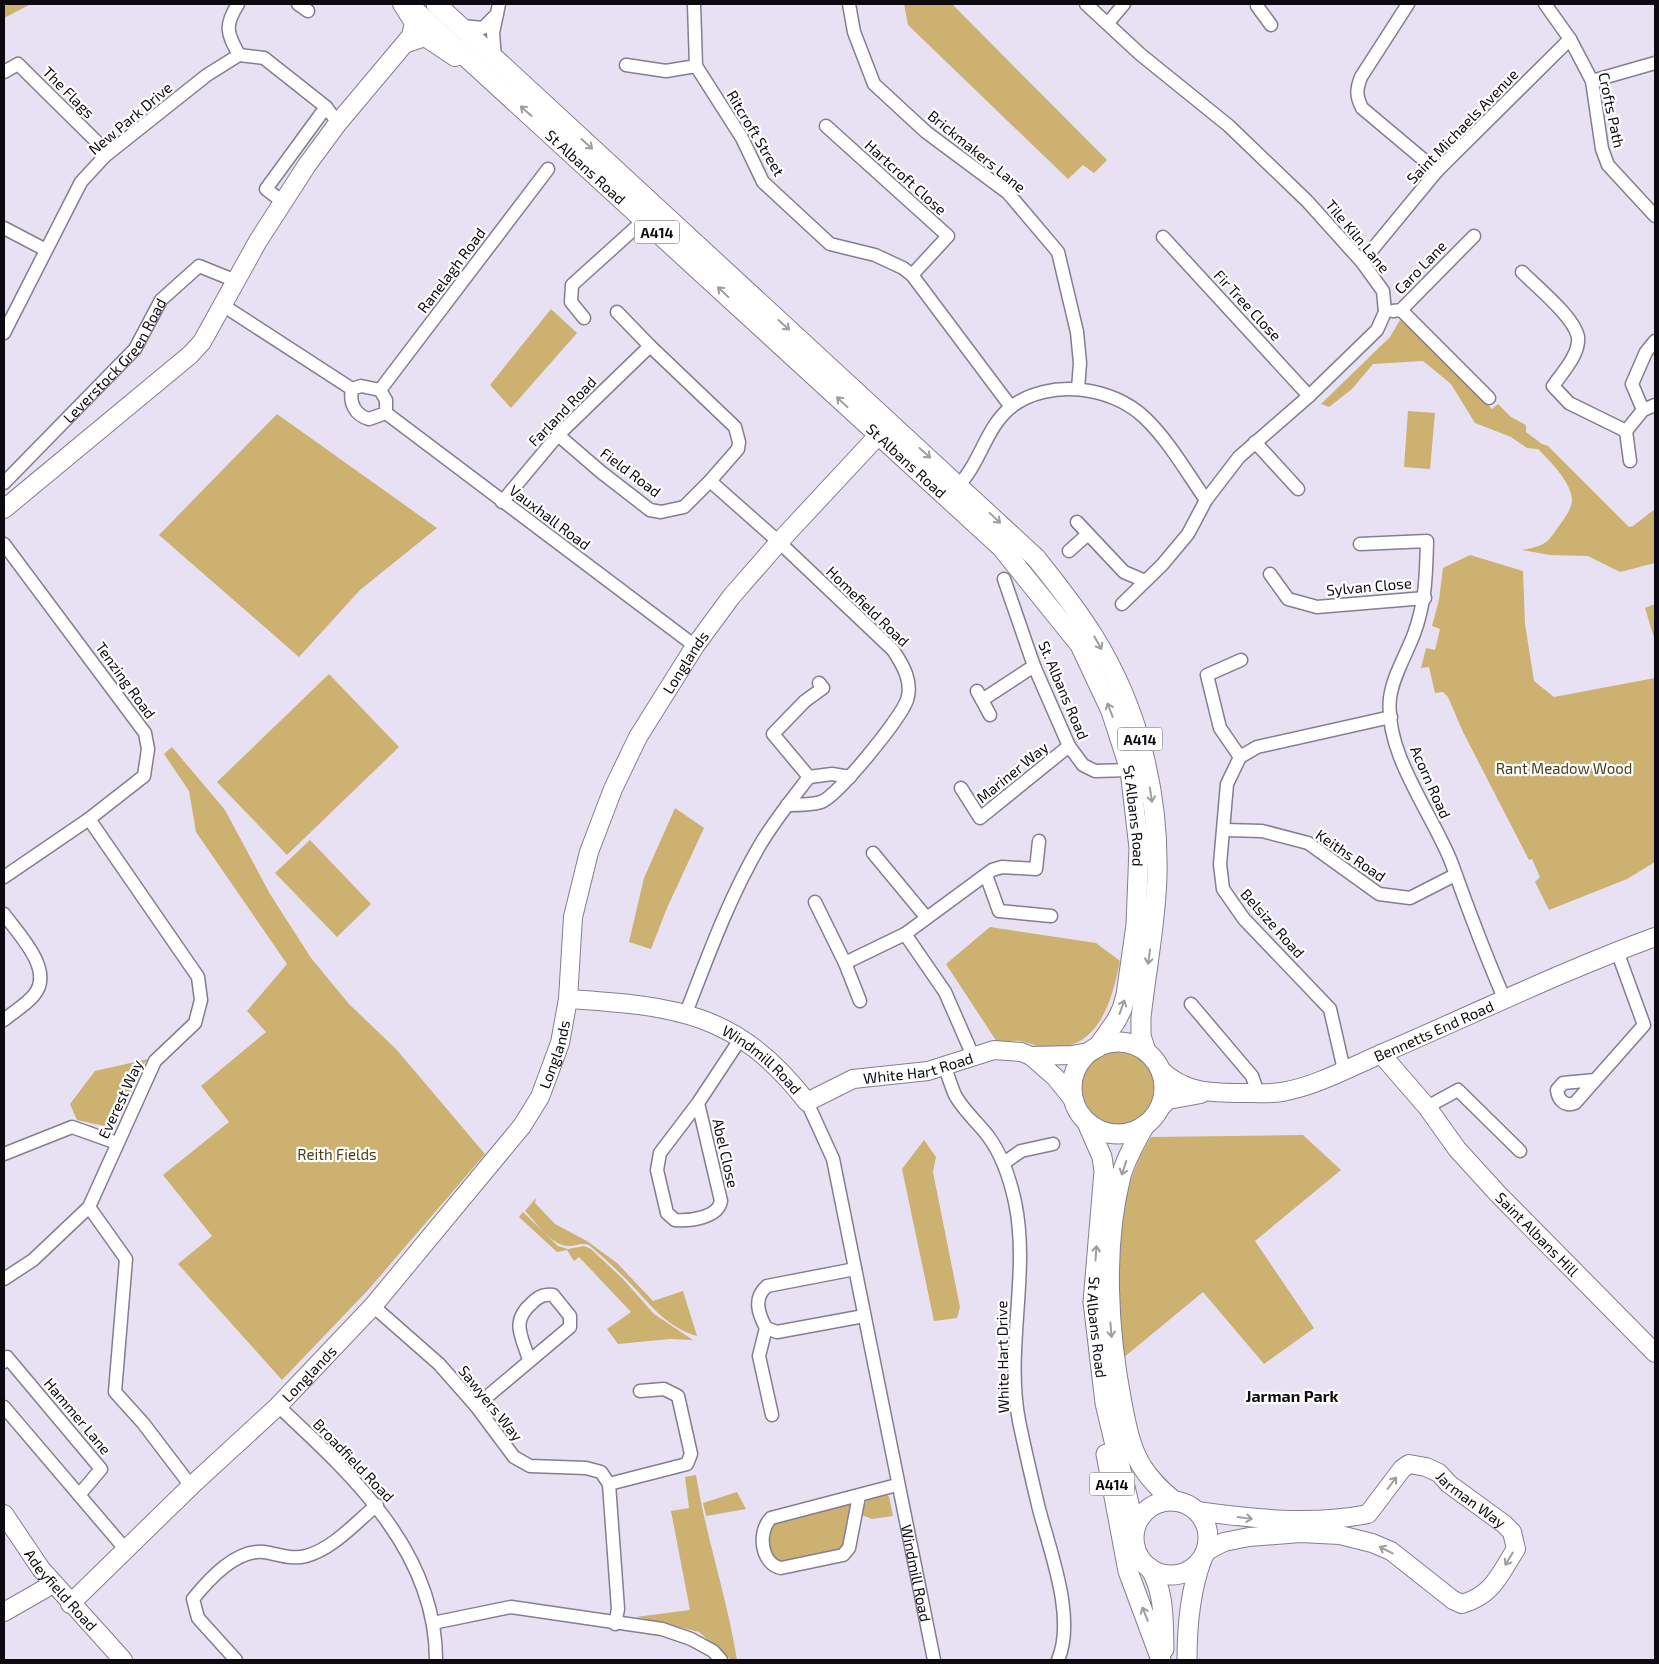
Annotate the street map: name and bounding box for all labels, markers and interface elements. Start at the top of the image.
street label: The Flags [39,62,99,122]
street label: Saint Michaels Avenue [1402,65,1522,187]
street label: Crofts Path [1595,71,1629,149]
street label: New Park Drive [85,78,175,158]
street label: Ritcroft Street [723,87,789,179]
one-way arrow [520,106,533,117]
street label: Brickmakers Lane [924,106,1030,196]
street label: St Albans Road [542,126,629,208]
street label: Hartcroft Close [861,136,951,218]
one-way arrow [580,138,593,150]
street label: Tile Kiln Lane [1322,196,1394,276]
road number: A414 [634,220,680,243]
street label: Ranelagh Road [413,224,489,316]
street label: Caro Lane [1390,237,1450,297]
street label: Fir Tree Close [1211,266,1285,344]
one-way arrow [716,286,729,298]
street label: Leverstock Green Road [59,295,169,426]
one-way arrow [778,319,791,331]
street label: Farland Road [524,372,600,450]
one-way arrow [836,396,849,408]
street label: St Albans Road [863,419,950,502]
street label: Field Road [597,444,665,500]
one-way arrow [918,447,931,459]
street label: Vauxhall Road [506,481,594,553]
one-way arrow [988,512,1001,524]
street label: Homefield Road [823,562,913,650]
street label: Sylvan Close [1326,573,1412,599]
street label: Longlands [659,627,712,697]
one-way arrow [1093,635,1103,649]
street label: Tenzing Road [92,638,160,722]
street label: St. Albans Road [1035,638,1093,742]
one-way arrow [1105,703,1114,718]
road number: A414 [1118,728,1162,751]
street label: Mariner Way [973,738,1051,806]
street label: Acorn Road [1407,743,1455,821]
park label: Rant Meadow Wood [1496,759,1632,777]
street label: St Albans Road [1120,763,1148,867]
one-way arrow [1147,786,1157,802]
street label: Keiths Road [1313,825,1389,885]
street label: Belsize Road [1237,885,1309,961]
one-way arrow [1143,948,1153,964]
street label: Bennetts End Road [1371,996,1496,1065]
one-way arrow [1118,1000,1127,1015]
street label: Longlands [535,1019,573,1091]
street label: Windmill Road [719,1021,806,1098]
street label: White Hart Road [862,1048,975,1087]
street label: Everest Way [94,1057,146,1141]
street label: Abel Close [709,1117,743,1189]
park label: Reith Fields [297,1145,377,1163]
one-way arrow [1119,1160,1128,1176]
street label: Saint Albans Hill [1492,1188,1583,1280]
one-way arrow [1092,1245,1101,1261]
street label: St Albans Road [1084,1276,1111,1379]
street label: White Hart Drive [992,1300,1012,1414]
one-way arrow [1106,1321,1116,1337]
street label: Longlands [278,1342,340,1405]
street label: Sawyers Way [455,1362,527,1444]
street label: Hammer Lane [41,1374,115,1458]
district label: Jarman Park [1246,1386,1339,1405]
street label: Broadfield Road [310,1415,398,1505]
street label: Jarman Way [1432,1467,1509,1531]
road number: A414 [1090,1472,1134,1496]
one-way arrow [1386,1477,1397,1490]
one-way arrow [1237,1513,1253,1523]
street label: Windmill Road [898,1523,935,1623]
one-way arrow [1378,1544,1393,1554]
street label: Adeyfield Road [21,1545,101,1634]
one-way arrow [1504,1551,1514,1565]
one-way arrow [1140,1607,1150,1622]

